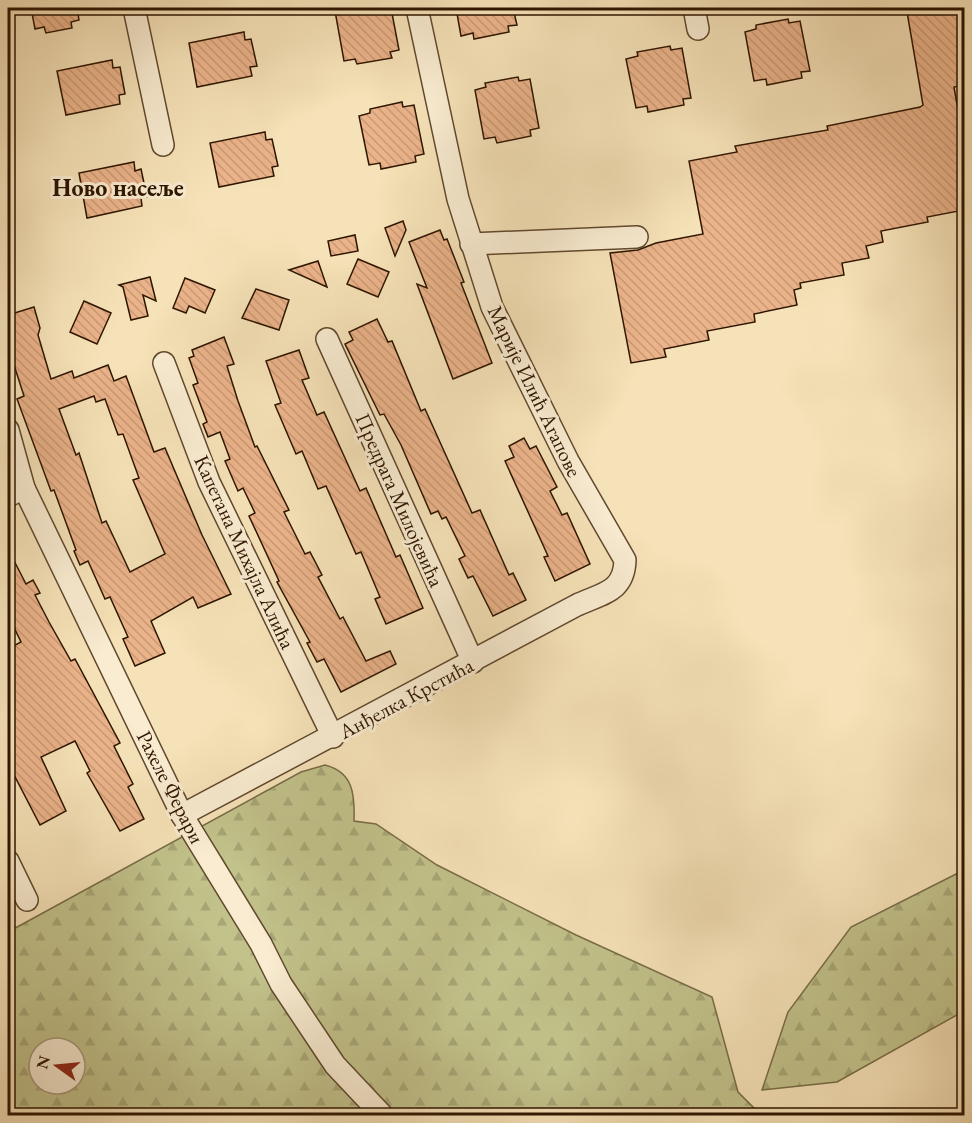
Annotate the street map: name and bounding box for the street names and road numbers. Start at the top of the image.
street label: Марије Илић Агапове [482,301,588,481]
street label: Предрага Милојевића [350,409,451,592]
street label: Капетана Михајла Алића [188,451,302,654]
street label: Анђелка Крстића [333,651,478,745]
street label: Рахеле Ферари [131,726,211,848]

